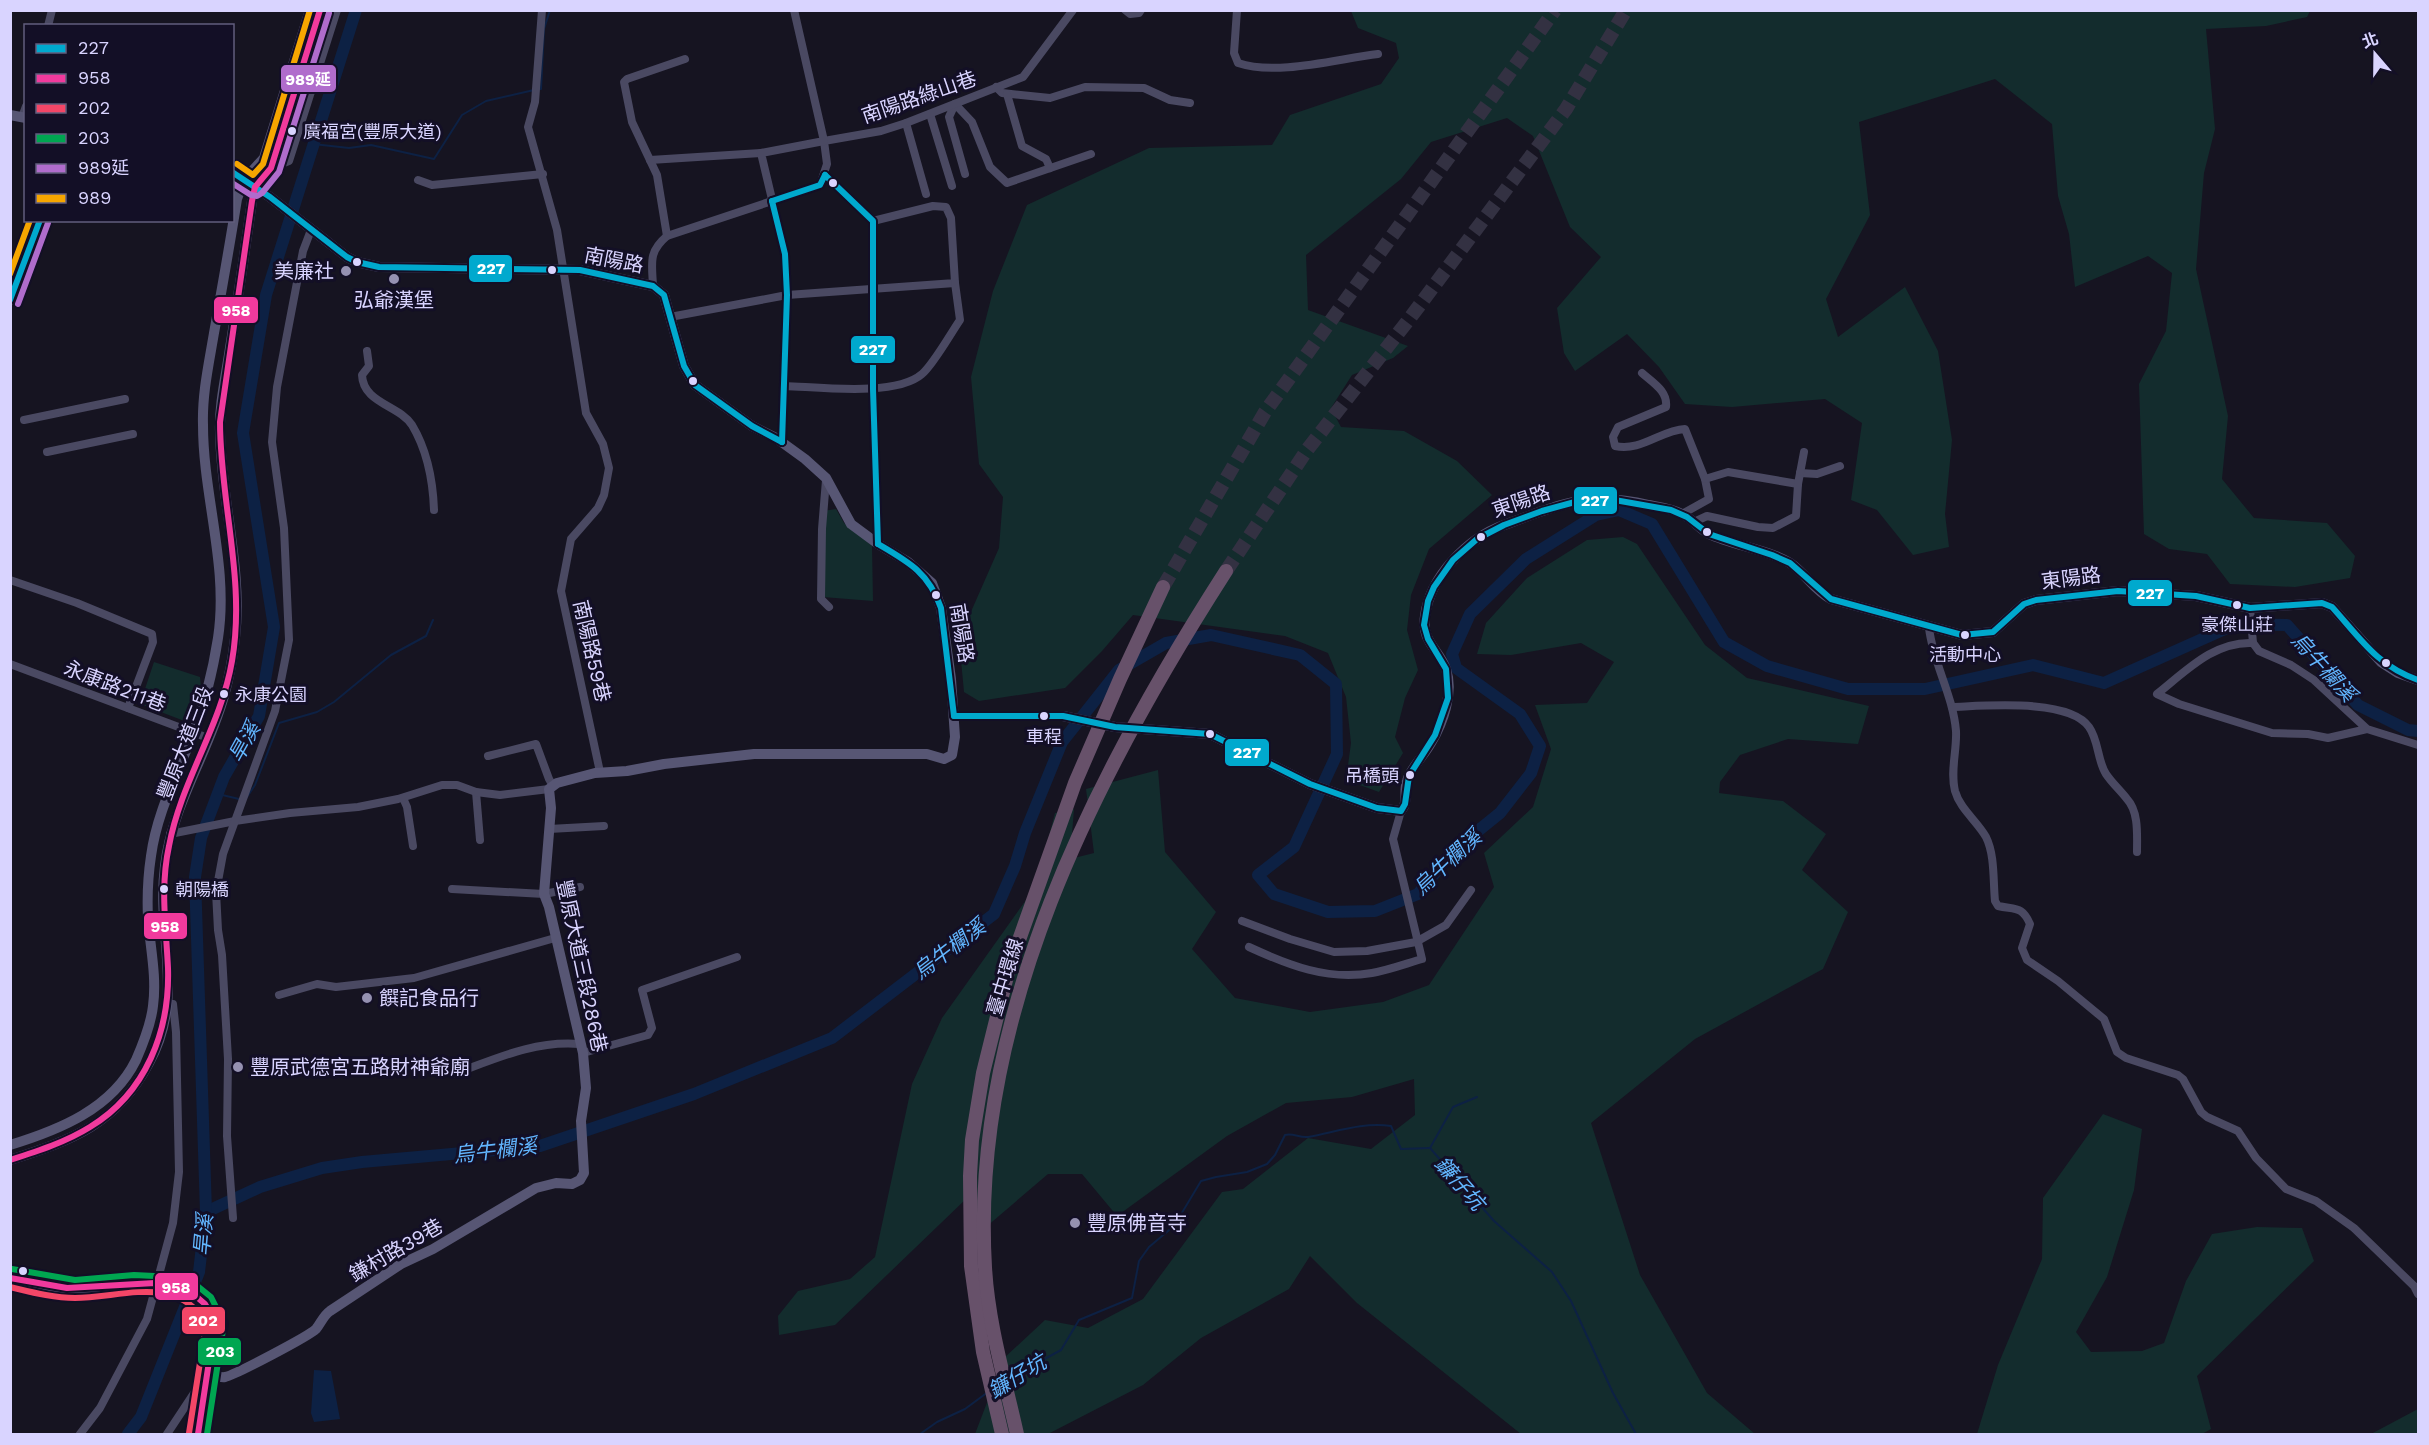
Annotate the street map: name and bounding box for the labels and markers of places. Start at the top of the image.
place label: 廣福宮(豐原大道) [303,121,442,142]
marker: 廣福宮(豐原大道) [286,125,298,137]
unlabelled marker [827,177,839,189]
unlabelled marker [351,256,363,268]
place label: 美廉社 [274,259,334,283]
marker: 美廉社 [339,264,353,278]
unlabelled marker [546,264,558,276]
marker: 弘爺漢堡 [387,272,401,286]
place label: 弘爺漢堡 [354,288,434,312]
unlabelled marker [687,375,699,387]
unlabelled marker [1701,526,1713,538]
unlabelled marker [1475,531,1487,543]
unlabelled marker [930,589,942,601]
marker: 豪傑山莊 [2231,599,2243,611]
place label: 豪傑山莊 [2201,614,2273,635]
marker: 活動中心 [1959,629,1971,641]
place label: 活動中心 [1929,644,2001,665]
unlabelled marker [2380,657,2392,669]
place label: 永康公園 [235,684,307,705]
marker: 永康公園 [218,688,230,700]
marker: 車程 [1038,710,1050,722]
place label: 車程 [1026,726,1062,747]
unlabelled marker [1204,728,1216,740]
place label: 吊橋頭 [1345,765,1399,786]
marker: 吊橋頭 [1404,769,1416,781]
place label: 朝陽橋 [175,879,229,900]
marker: 朝陽橋 [158,883,170,895]
place label: 饌記食品行 [379,986,479,1010]
marker: 饌記食品行 [360,991,374,1005]
place label: 豐原武德宮五路財神爺廟 [250,1055,470,1079]
marker: 豐原武德宮五路財神爺廟 [231,1060,245,1074]
place label: 豐原佛音寺 [1087,1211,1187,1235]
marker: 豐原佛音寺 [1068,1216,1082,1230]
unlabelled marker [17,1265,29,1277]

